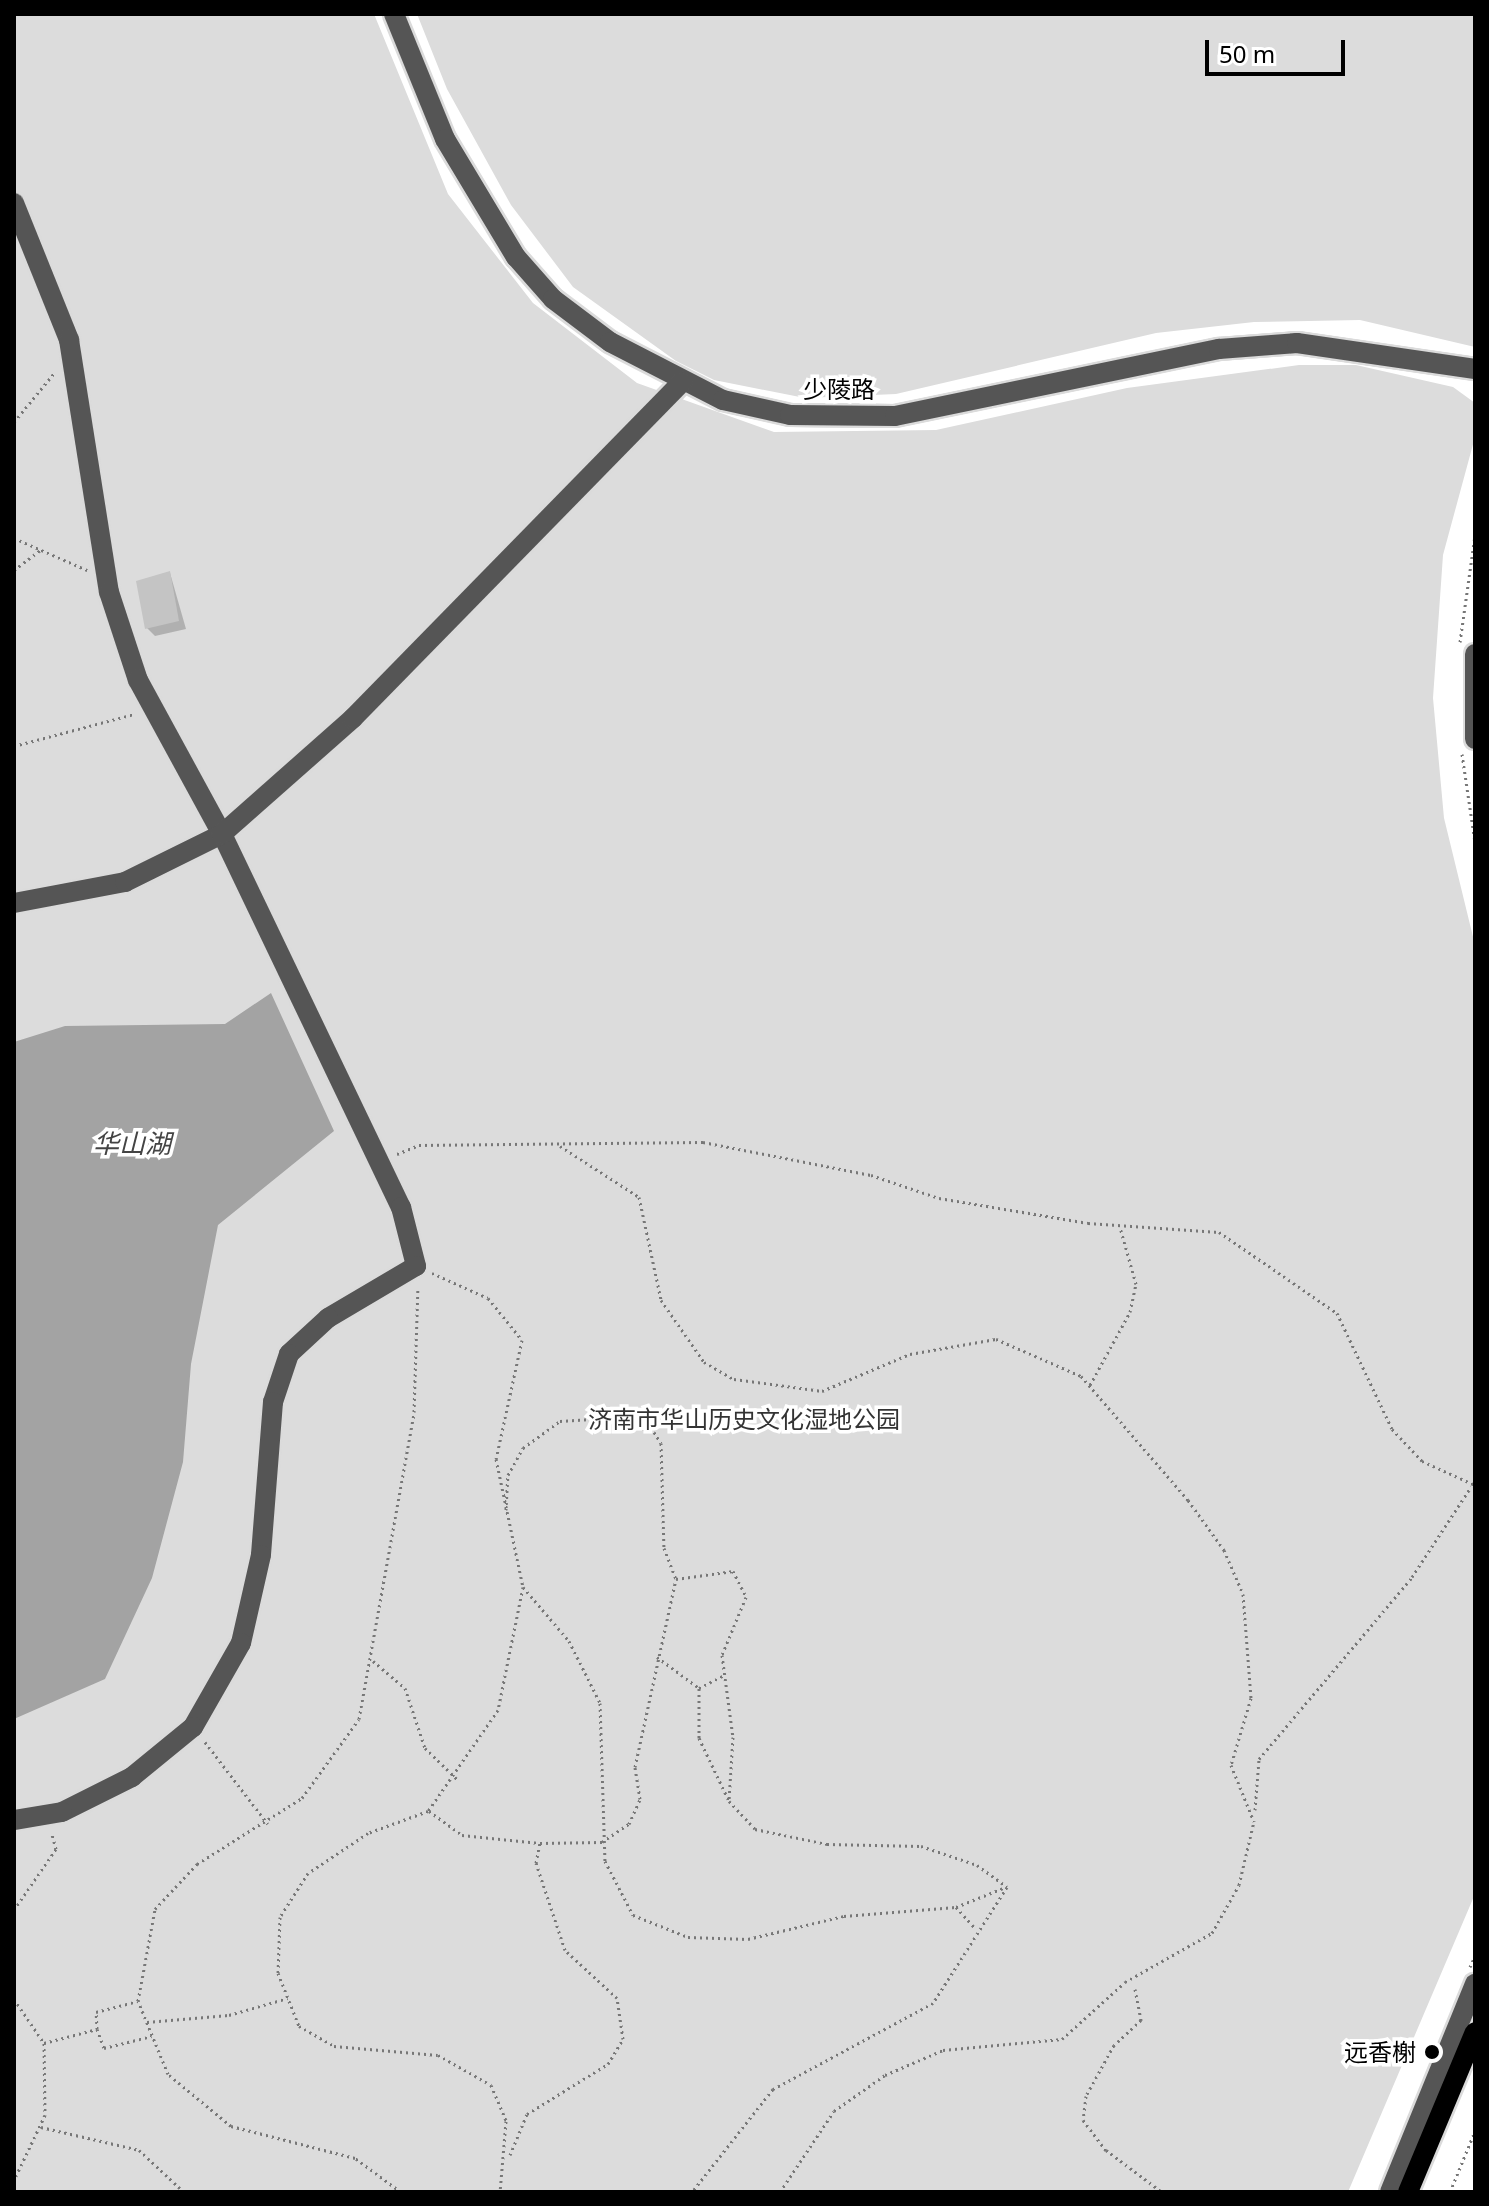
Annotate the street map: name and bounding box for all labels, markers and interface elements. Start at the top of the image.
scale bar [1209,24,1349,74]
text: 50 m [1219,37,1275,70]
street label: 少陵路 [803,375,875,403]
water label: 华山湖 [93,1128,171,1160]
park label: 济南市华山历史文化湿地公园 [588,1405,900,1433]
place label: 远香榭 [1344,2038,1416,2066]
marker: 远香榭 [1423,2043,1441,2061]

